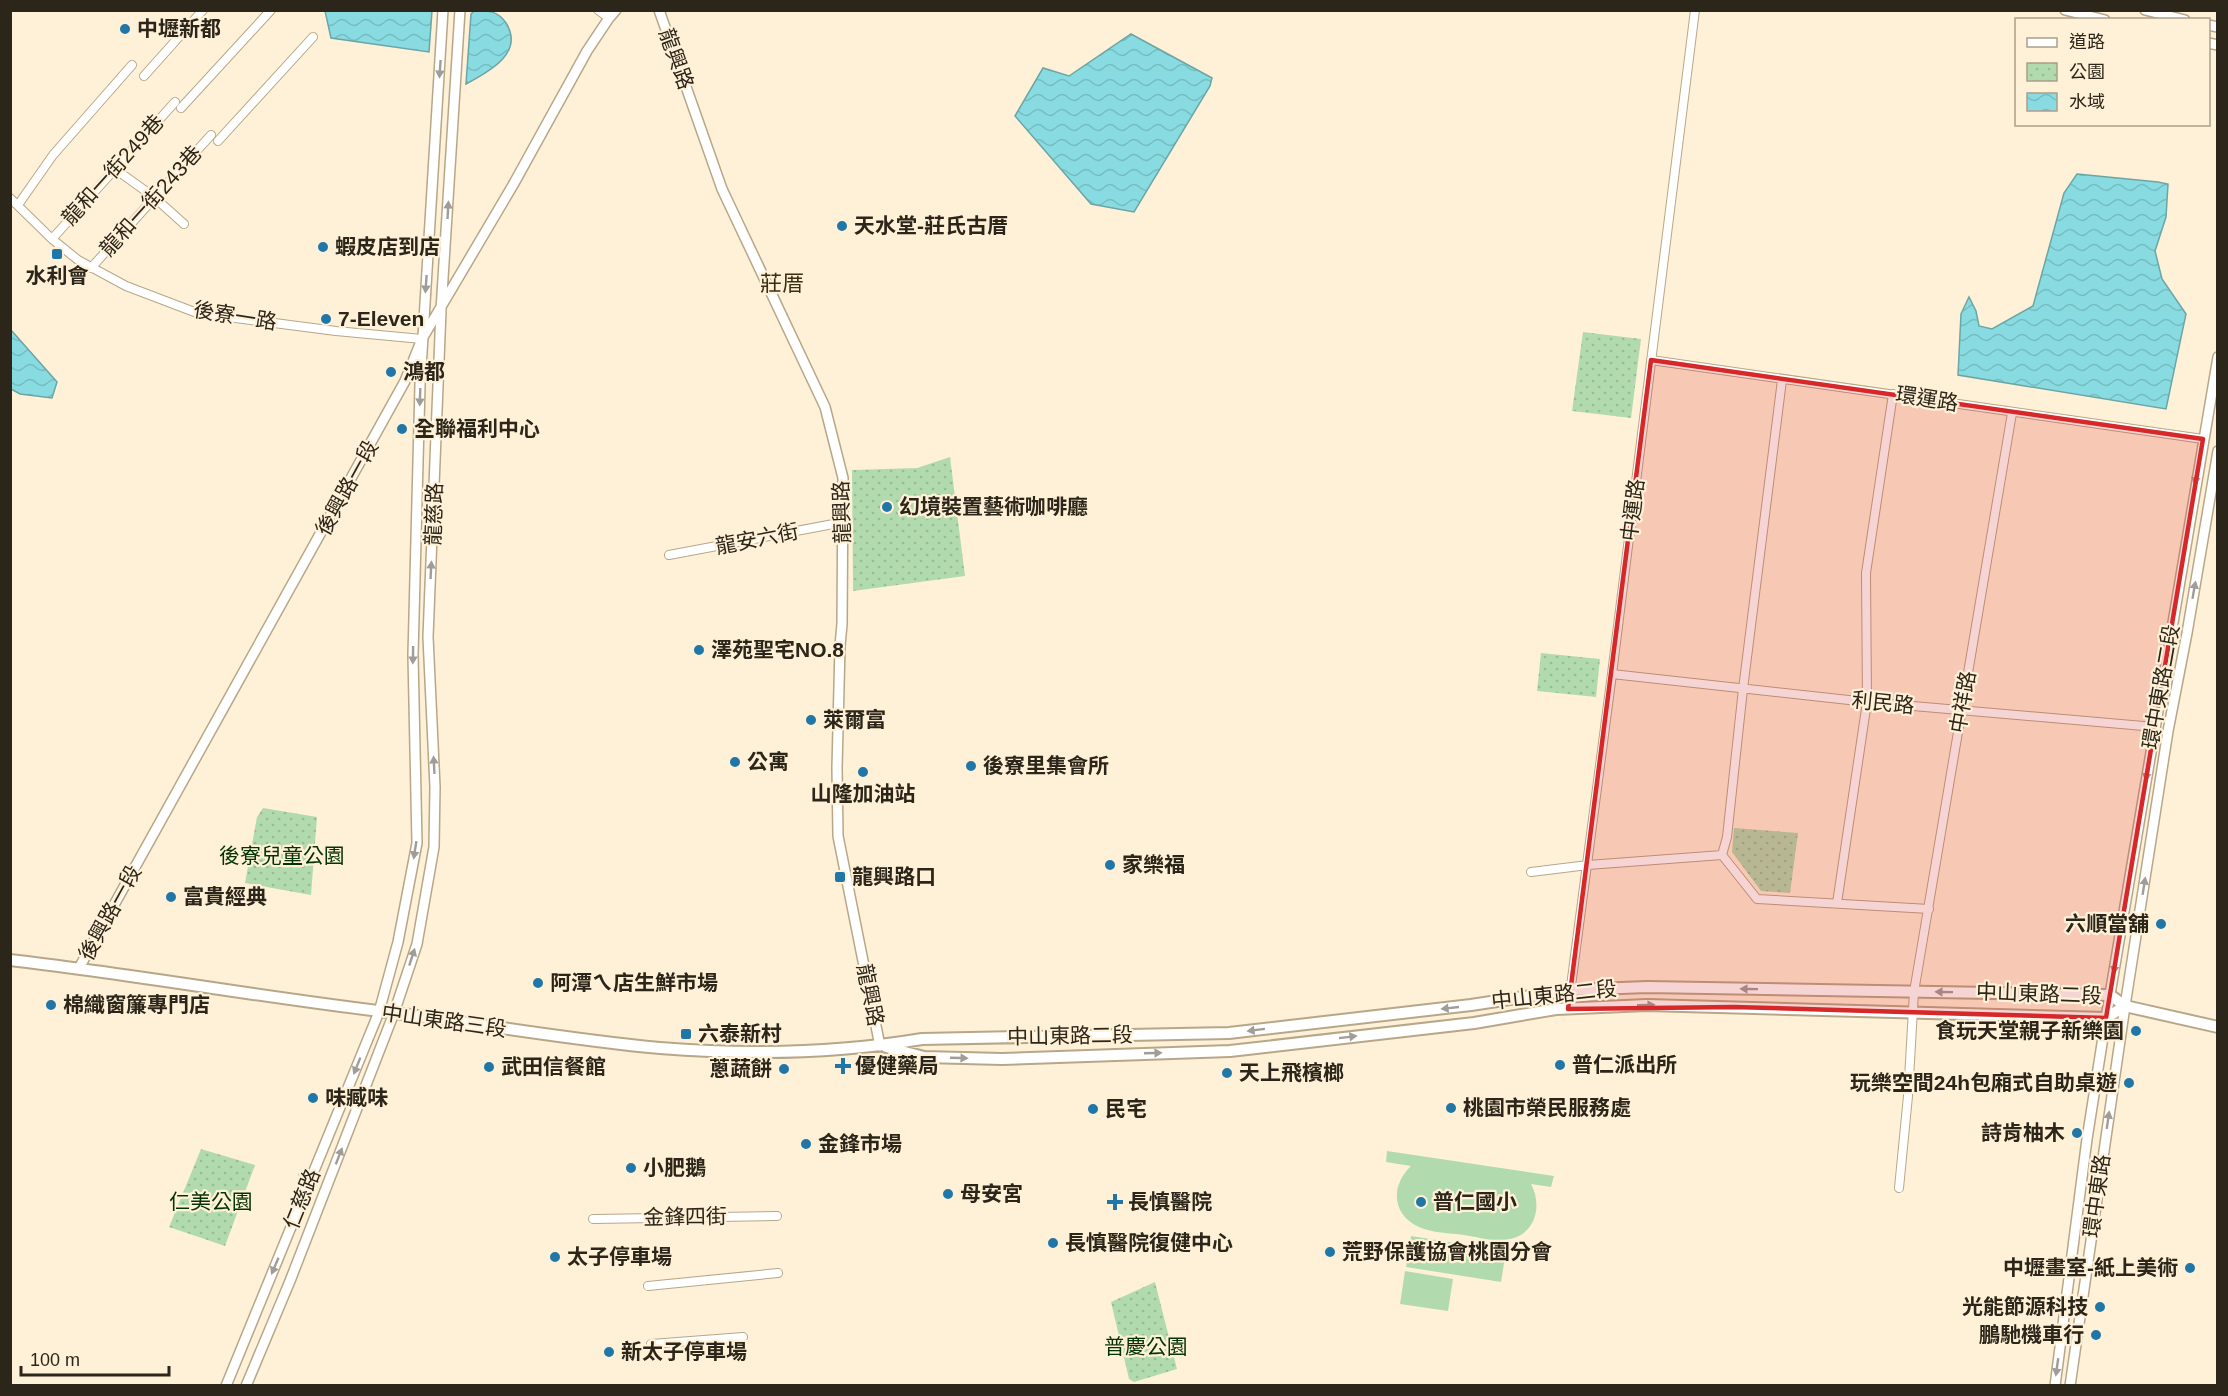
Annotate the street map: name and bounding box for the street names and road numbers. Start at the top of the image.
street label: 龍興路 [655,25,698,92]
street label: 龍和一街249巷 [57,110,168,229]
street label: 龍和一街243巷 [95,141,206,260]
street label: 後寮一路 [192,298,278,333]
street label: 環運路 [1894,382,1960,415]
street label: 後興路一段 [311,436,382,539]
street label: 中運路 [1617,477,1648,543]
street label: 龍興路 [829,480,854,544]
street label: 龍慈路 [421,482,446,546]
street label: 龍安六街 [713,519,800,558]
street label: 環中東路二段 [2138,623,2183,751]
street label: 中祥路 [1946,669,1979,735]
street label: 利民路 [1851,688,1916,717]
street label: 後興路一段 [74,861,145,964]
street label: 龍興路 [853,962,888,1028]
street label: 中山東路二段 [1490,976,1618,1013]
street label: 中山東路二段 [1976,980,2102,1007]
street label: 中山東路三段 [380,1000,508,1041]
street label: 中山東路二段 [1007,1023,1133,1048]
street label: 環中東路 [2079,1153,2114,1239]
street label: 仁慈路 [279,1165,324,1232]
street label: 金鋒四街 [643,1204,727,1229]

